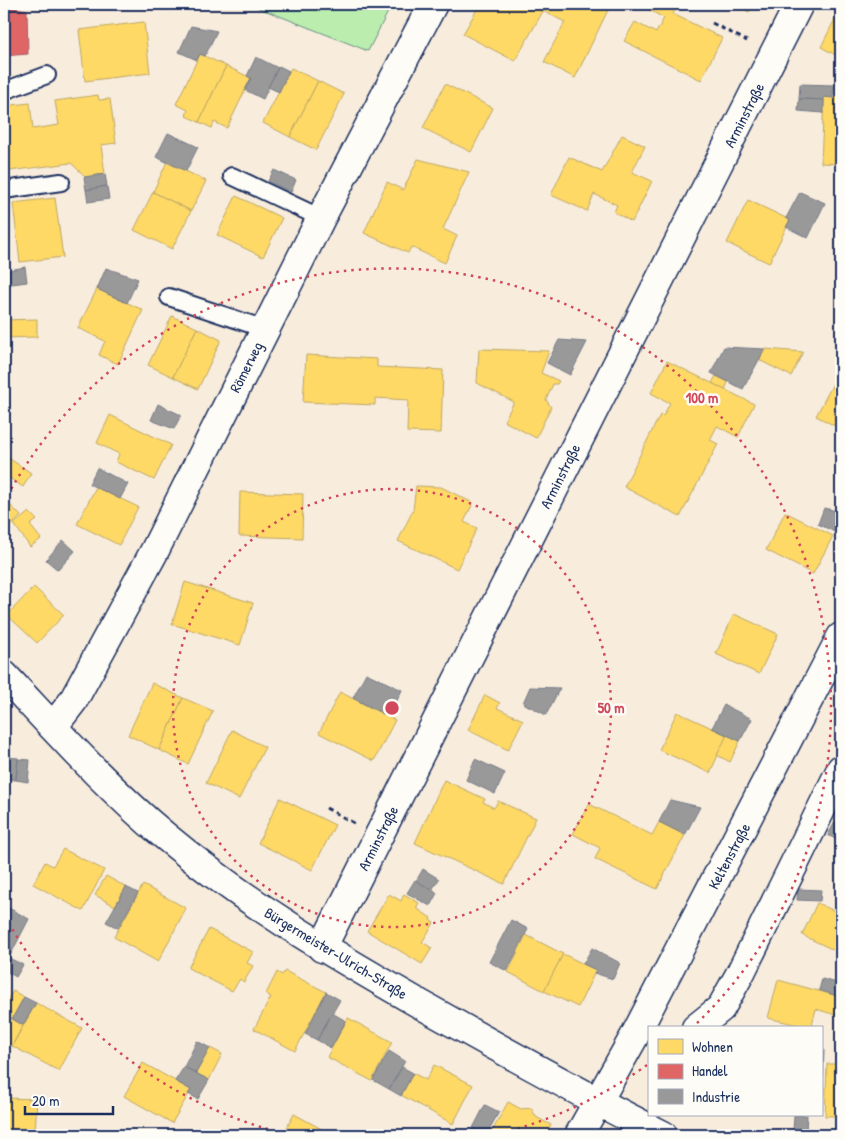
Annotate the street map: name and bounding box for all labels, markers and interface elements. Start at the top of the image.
street label: Arminstraße [719,79,769,151]
street label: Römerweg [224,338,268,396]
text: 100 m [686,387,718,408]
street label: Arminstraße [535,440,585,512]
text: 50 m [598,697,624,718]
centre of rings [383,699,401,717]
street label: Arminstraße [353,802,403,874]
street label: Keltenstraße [703,819,755,893]
street label: Bürgermeister-Ulrich-Straße [261,902,411,1004]
legend [648,1026,822,1116]
text: Wohnen [692,1036,733,1057]
text: Handel [692,1060,728,1081]
scale bar [25,1084,112,1116]
text: Industrie [692,1086,740,1107]
text: 20 m [32,1090,59,1111]

